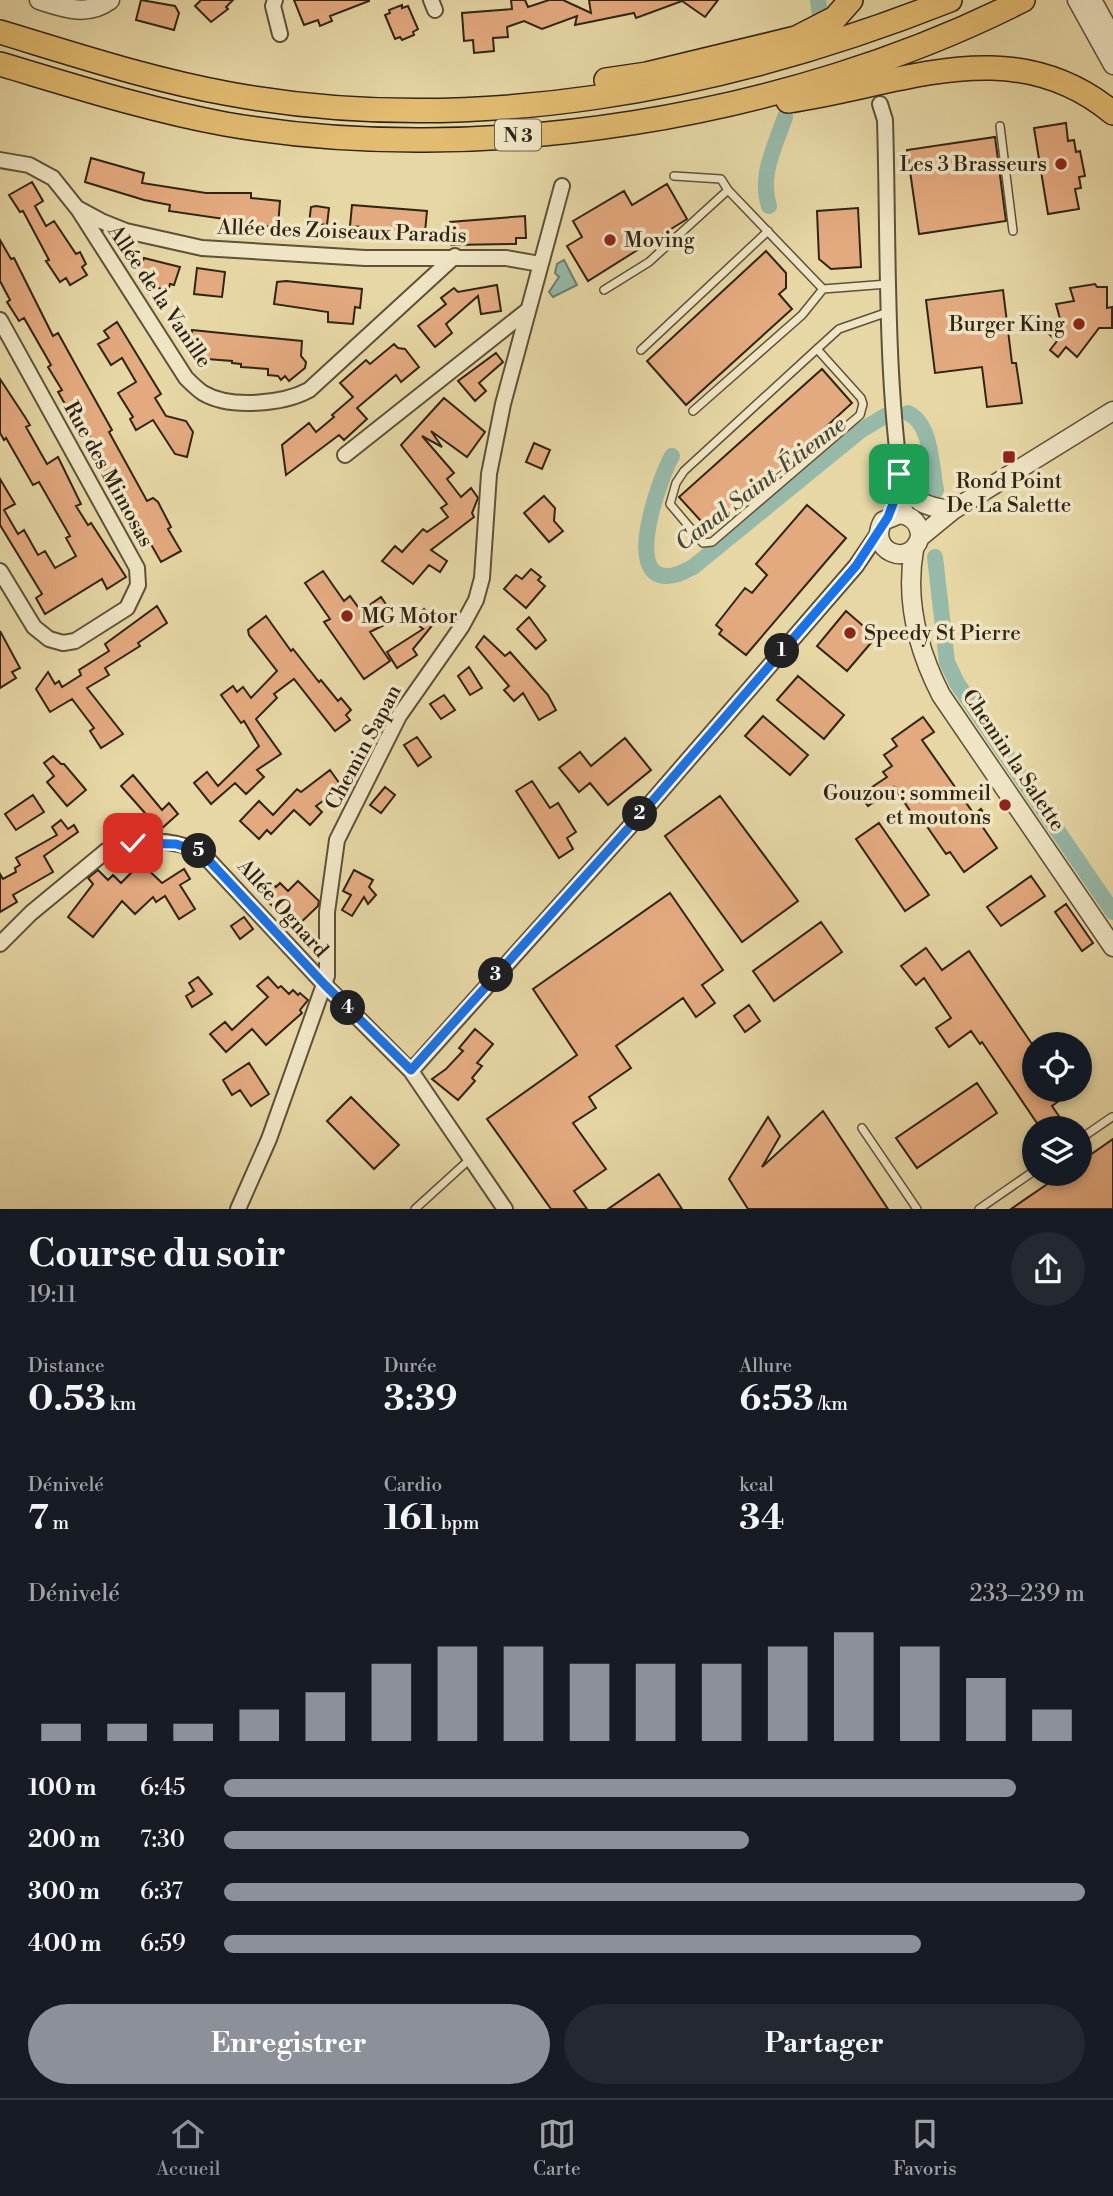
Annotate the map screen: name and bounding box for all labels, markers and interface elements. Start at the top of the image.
road number: N 3 [495,119,541,150]
place label: Les 3 Brasseurs [899,152,1047,178]
marker: Les 3 Brasseurs [1053,156,1069,172]
street label: Allée des Zoiseaux Paradis [216,215,467,249]
street label: Allée de la Vanille [101,219,217,373]
place label: Moving [624,228,695,254]
marker: Moving [602,232,618,248]
place label: Burger King [948,312,1065,338]
marker: Burger King [1071,316,1087,332]
street label: Rue des Mimosas [57,397,159,552]
water label: Canal Saint-Étienne [668,408,852,557]
pin [869,444,929,504]
marker: Rond Point De La Salette [1001,449,1017,465]
icon: arrive [880,455,918,493]
place label: Rond Point De La Salette [947,469,1071,519]
place label: MG Motor [361,604,458,630]
marker: MG Motor [339,608,355,624]
place label: Speedy St Pierre [864,621,1021,647]
marker: Speedy St Pierre [842,625,858,641]
pin: 1 [764,634,800,668]
text: 1 [777,638,786,662]
street label: Chemin Sapan [320,680,408,814]
street label: Chemin la Salette [956,685,1070,837]
place label: Gouzou : sommeil et moutons [823,781,991,831]
pin: 2 [622,796,658,832]
marker: Gouzou : sommeil et moutons [997,797,1013,813]
text: 2 [634,801,645,825]
pin [103,813,163,873]
icon: check [114,824,152,862]
pin: 5 [182,834,216,868]
text: 5 [193,838,204,862]
street label: Allée Ognard [231,853,333,963]
pin: 3 [478,958,514,992]
text: 3 [490,962,501,986]
pin: 4 [330,990,366,1026]
text: 4 [341,995,354,1019]
map controls [1022,1032,1092,1186]
button: locate [1022,1032,1092,1102]
button: layers [1022,1116,1092,1186]
text: Course du soir [28,1231,286,1278]
button: share [1011,1232,1085,1306]
text: 19:11 [28,1281,77,1309]
text: Distance [28,1354,105,1378]
text: Durée [384,1354,437,1378]
text: Allure [739,1354,792,1378]
text: 0.53 [28,1378,106,1421]
text: 3:39 [384,1378,457,1421]
text: 6:53 [739,1378,814,1421]
text: km [106,1392,136,1416]
text: /km [814,1392,848,1416]
text: Dénivelé [28,1473,104,1497]
text: Cardio [384,1473,442,1497]
text: kcal [739,1473,774,1497]
text: 7 [28,1497,49,1540]
text: 161 [384,1497,437,1540]
text: 34 [739,1497,784,1540]
text: m [49,1511,69,1535]
text: bpm [437,1511,479,1535]
text: Dénivelé [28,1580,120,1608]
text: 233–239 m [969,1580,1085,1608]
text: 100 m [28,1774,96,1802]
text: 6:45 [140,1774,186,1802]
text: 200 m [28,1826,100,1854]
text: 7:30 [140,1826,185,1854]
text: 300 m [28,1878,100,1906]
text: 6:37 [140,1878,183,1906]
text: 400 m [28,1930,101,1958]
text: 6:59 [140,1930,186,1958]
button: Enregistrer [28,2004,550,2084]
button: Partager [564,2004,1085,2084]
tab: Accueil [156,2115,220,2181]
tab: Carte [533,2115,580,2181]
tab: Favoris [893,2115,957,2181]

